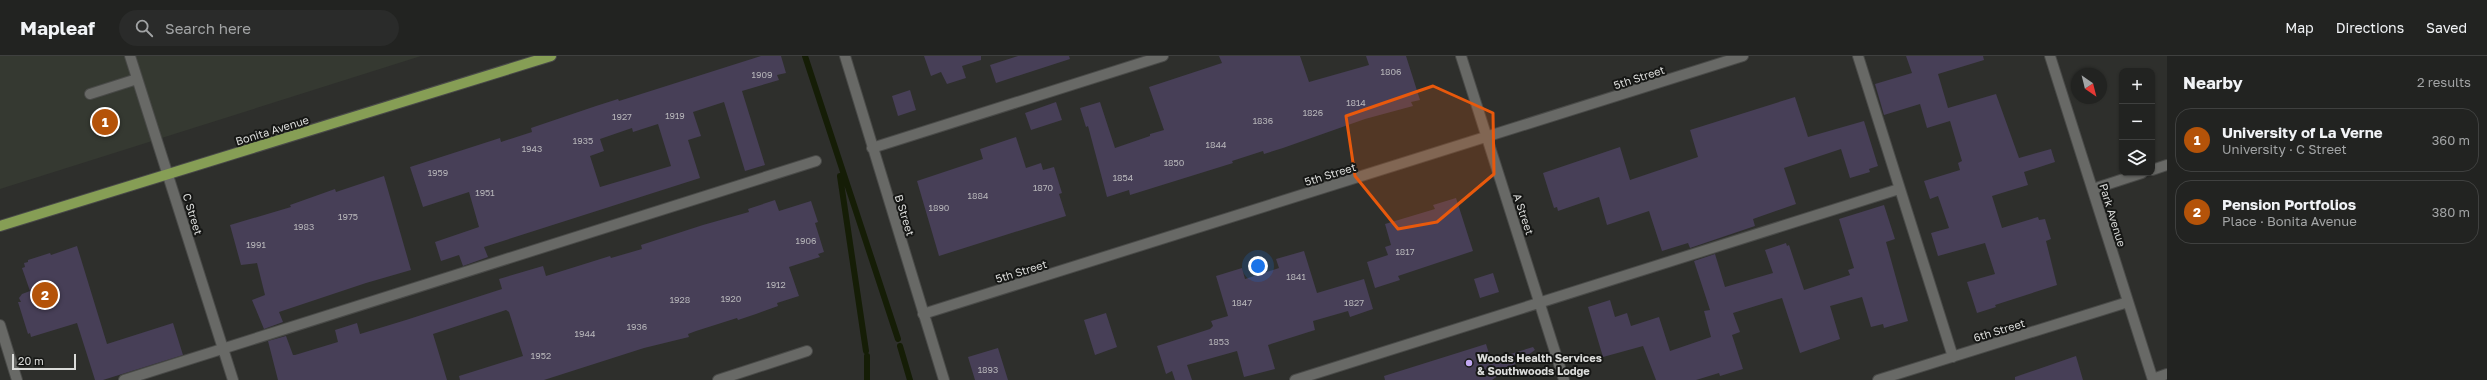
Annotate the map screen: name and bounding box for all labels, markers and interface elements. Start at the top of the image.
search box [119,10,399,46]
text: Mapleaf [20,16,95,39]
icon: search [133,17,155,39]
text: Search here [165,19,251,37]
text: Map [2285,19,2314,36]
text: Directions [2336,19,2404,36]
text: Saved [2426,19,2467,36]
street label: 5th Street [1612,63,1666,91]
house number: 1806 [1381,66,1401,77]
north arrow [2071,68,2107,104]
map controls [2119,68,2155,176]
button: + [2119,68,2155,104]
house number: 1909 [752,69,772,80]
text: Nearby [2183,72,2243,93]
text: 2 results [2417,74,2471,90]
house number: 1814 [1346,97,1366,108]
button: − [2119,104,2155,140]
pin: 1 [92,107,118,137]
house number: 1826 [1303,107,1323,118]
house number: 1919 [665,110,685,121]
house number: 1927 [612,111,632,122]
street label: Bonita Avenue [234,113,310,147]
house number: 1836 [1253,115,1273,126]
text: University of La Verne [2222,123,2383,141]
text: 1 [2194,132,2200,148]
text: 360 m [2432,132,2470,148]
house number: 1935 [573,135,593,146]
house number: 1844 [1206,139,1227,150]
button: layers [2119,140,2155,176]
text: University · C Street [2222,141,2347,157]
house number: 1943 [522,143,542,154]
house number: 1850 [1164,157,1185,168]
street label: 5th Street [1303,160,1357,188]
house number: 1959 [428,167,448,178]
house number: 1854 [1113,172,1134,183]
house number: 1870 [1033,182,1054,193]
street label: Park Avenue [2097,182,2129,248]
house number: 1951 [475,187,495,198]
house number: 1884 [968,190,989,201]
street label: C Street [181,192,205,236]
street label: A Street [1511,192,1537,236]
street label: B Street [893,193,917,237]
text: Pension Portfolios [2222,195,2356,213]
house number: 1890 [929,202,950,213]
text: 2 [2193,204,2201,220]
text: 380 m [2432,204,2470,220]
house number: 1975 [338,211,358,222]
text: Place · Bonita Avenue [2222,213,2357,229]
house number: 1983 [294,221,314,232]
house number: 1906 [796,235,816,246]
house number: 1991 [246,239,266,250]
house number: 1817 [1396,246,1415,257]
your location [1248,256,1268,276]
street label: 5th Street [994,257,1048,285]
house number: 1841 [1286,271,1306,282]
house number: 1912 [766,279,786,290]
pin: 2 [32,280,58,310]
house number: 1920 [721,293,742,304]
house number: 1928 [670,294,690,305]
house number: 1847 [1232,297,1252,308]
house number: 1827 [1344,297,1364,308]
street label: 6th Street [1972,316,2026,344]
house number: 1936 [627,321,647,332]
house number: 1944 [575,328,596,339]
house number: 1853 [1209,336,1229,347]
house number: 1952 [531,350,551,361]
place label: Woods Health Services & Southwoods Lodge [1477,351,1602,377]
scale bar [12,352,76,371]
text: 20 m [18,354,44,367]
marker: Woods Health Services & Southwoods Lodge [1464,358,1474,368]
house number: 1893 [978,364,998,375]

